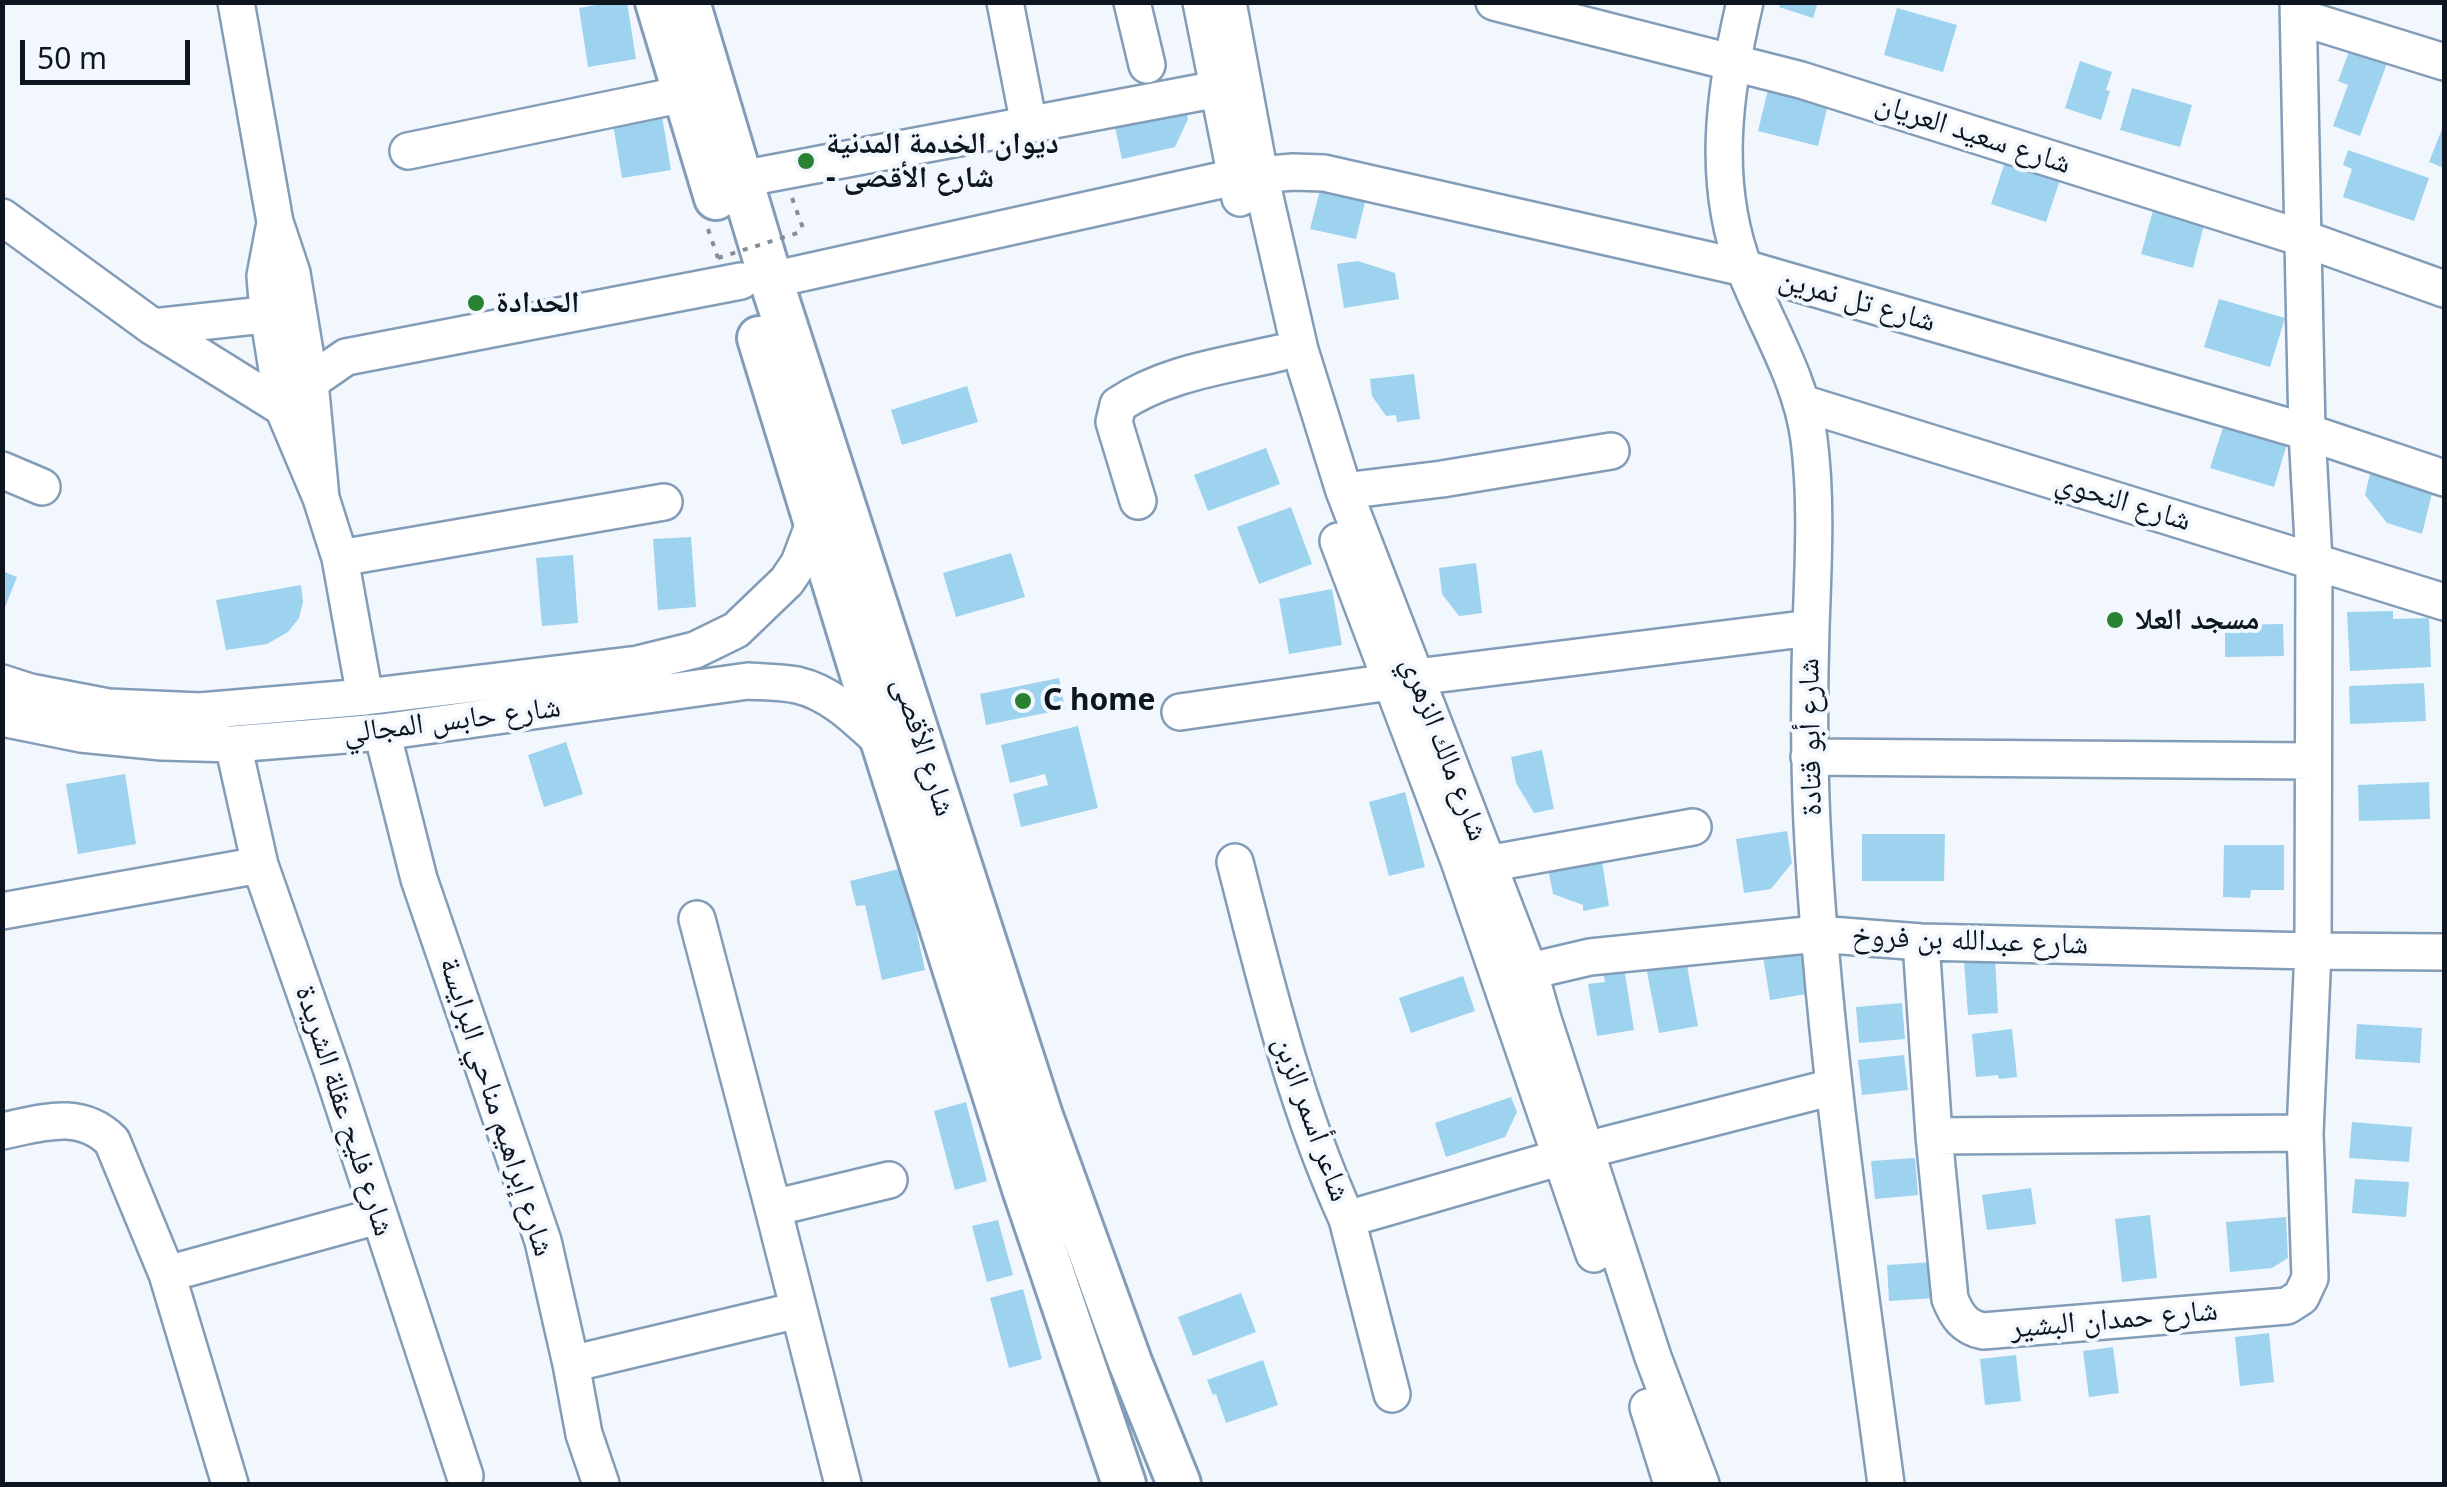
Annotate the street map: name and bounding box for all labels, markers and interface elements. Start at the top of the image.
scale bar [25,20,195,82]
text: 50 m [37,37,107,78]
street label: شارع سعيد العريان [1871,85,2075,183]
place label: ديوان الخدمة المدنية - شارع الأقصى [826,126,1059,196]
marker: ديوان الخدمة المدنية - شارع الأقصى [795,150,817,172]
street label: شارع تل نمرين [1775,261,1939,341]
place label: الحدادة [496,285,580,321]
marker: الحدادة [465,292,487,314]
street label: شارع النحوي [2051,464,2195,540]
place label: مسجد العلا [2135,602,2260,638]
marker: مسجد العلا [2104,609,2126,631]
street label: شارع مالك الزهري [1392,652,1496,846]
street label: شارع أبو قتادة [1792,658,1830,816]
street label: شارع الأقصى [884,673,962,821]
place label: C home [1043,683,1155,719]
street label: شارع حابس المجالي [341,690,563,752]
marker: C home [1012,690,1034,712]
street label: شارع عبدالله بن فروخ [1851,919,2089,963]
street label: شارع إبراهيم مناحي البرايسة [431,953,561,1261]
street label: شارع فليح عقلة الشريدة [287,981,401,1241]
street label: شاعر أسمر الزبن [1264,1032,1358,1206]
street label: شارع حمدان البشير [2009,1293,2219,1347]

